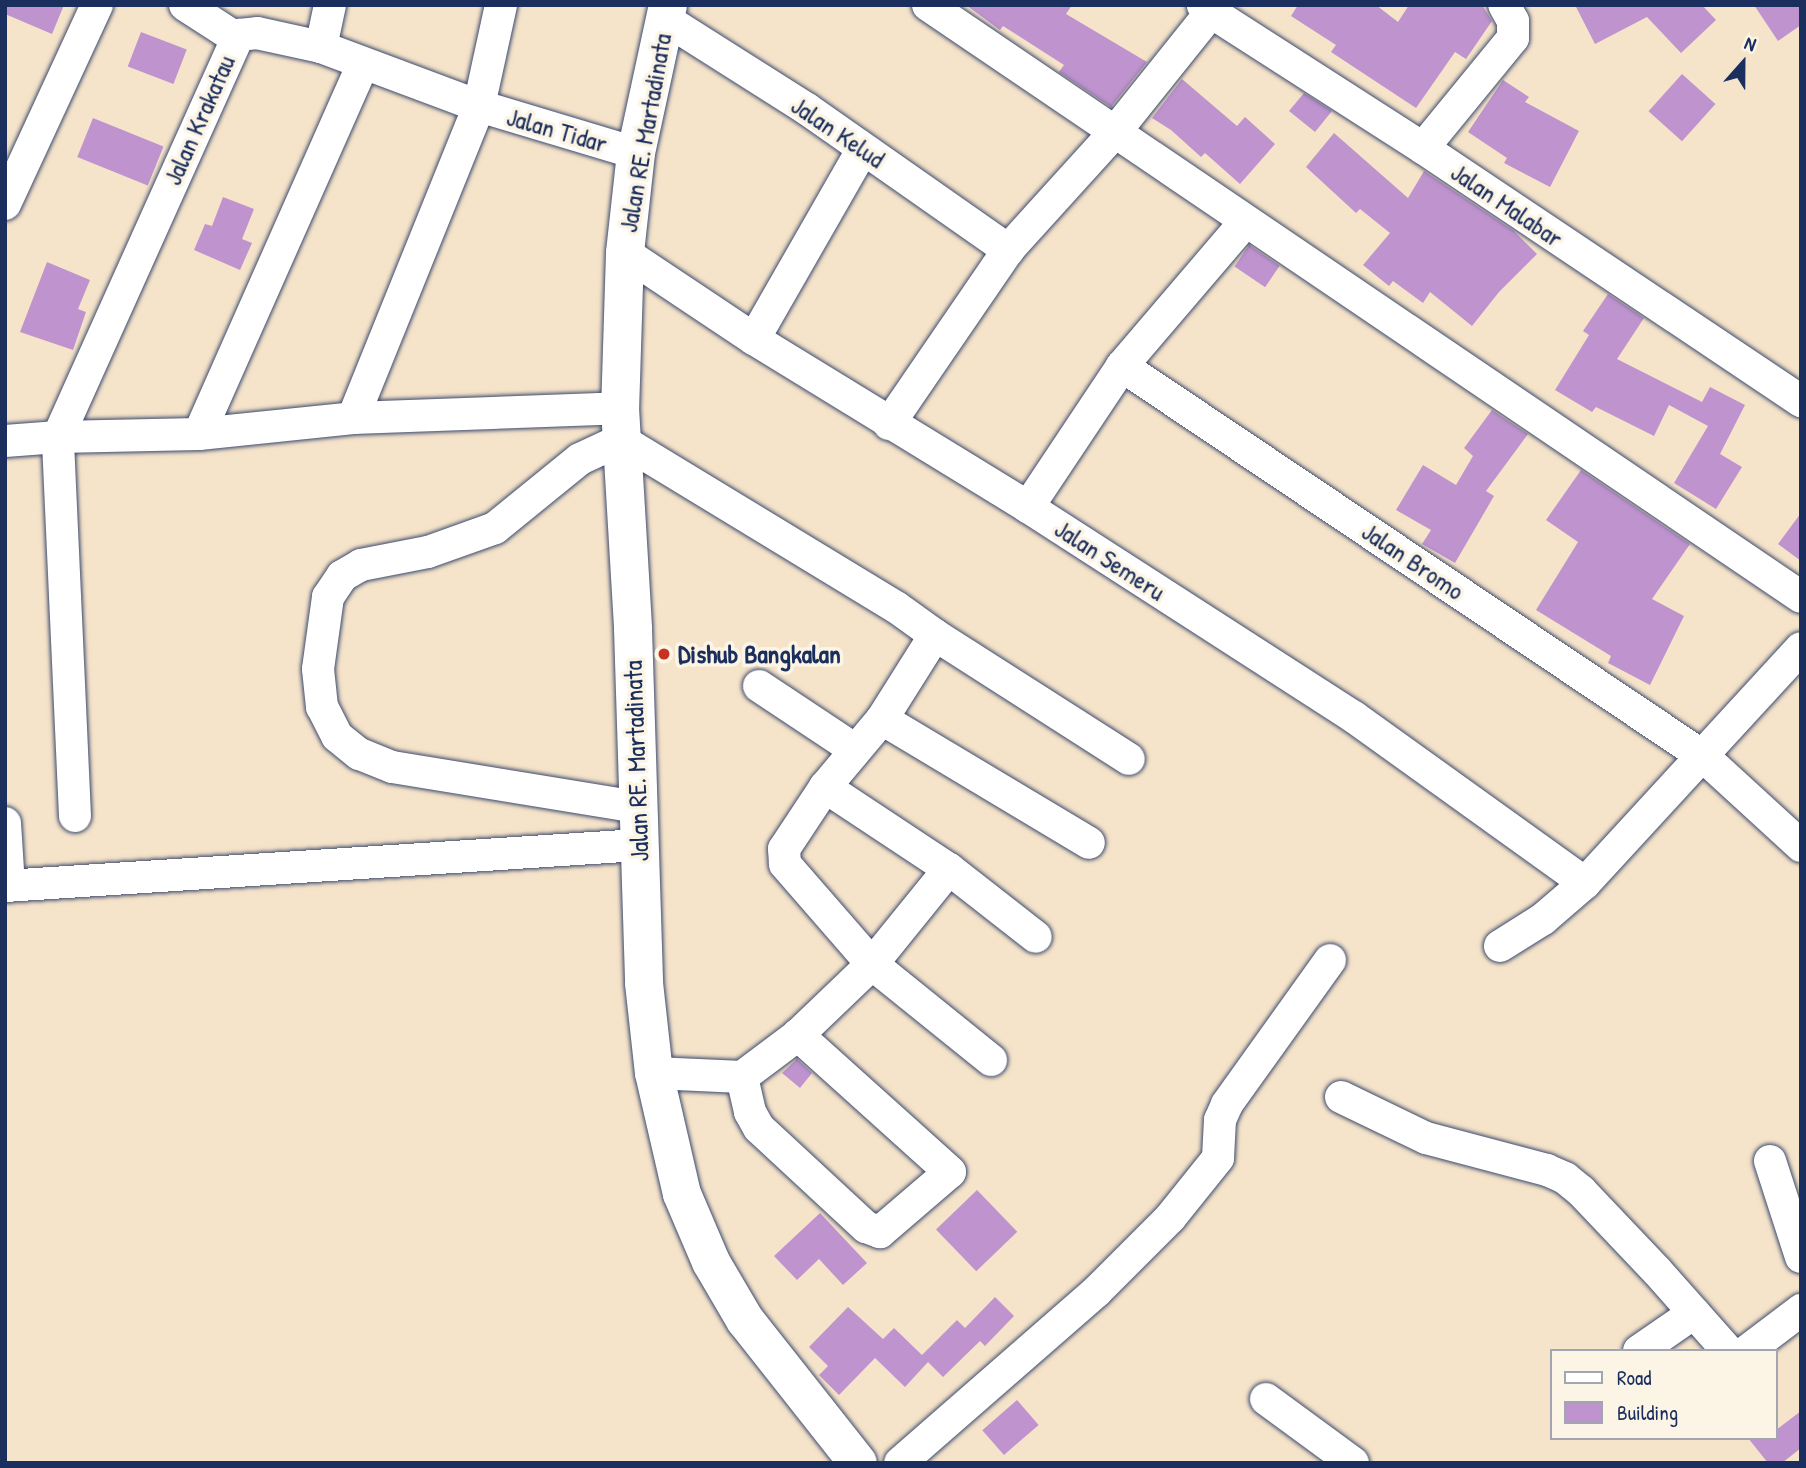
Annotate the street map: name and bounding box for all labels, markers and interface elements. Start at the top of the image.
north arrow [1708,28,1778,98]
text: N [1741,29,1760,57]
street label: Jalan RE. Martadinata [612,31,678,235]
street label: Jalan Krakatau [156,50,242,190]
street label: Jalan Kelud [785,89,891,175]
street label: Jalan Tidar [503,101,611,159]
street label: Jalan Malabar [1445,156,1569,254]
street label: Jalan Semeru [1049,513,1171,607]
street label: Jalan Bromo [1356,515,1470,607]
place label: Dishub Bangkalan [678,638,841,670]
marker: Dishub Bangkalan [656,646,672,662]
street label: Jalan RE. Martadinata [617,660,655,862]
legend [1550,1349,1778,1440]
text: Road [1617,1363,1651,1392]
text: Building [1617,1398,1678,1427]

